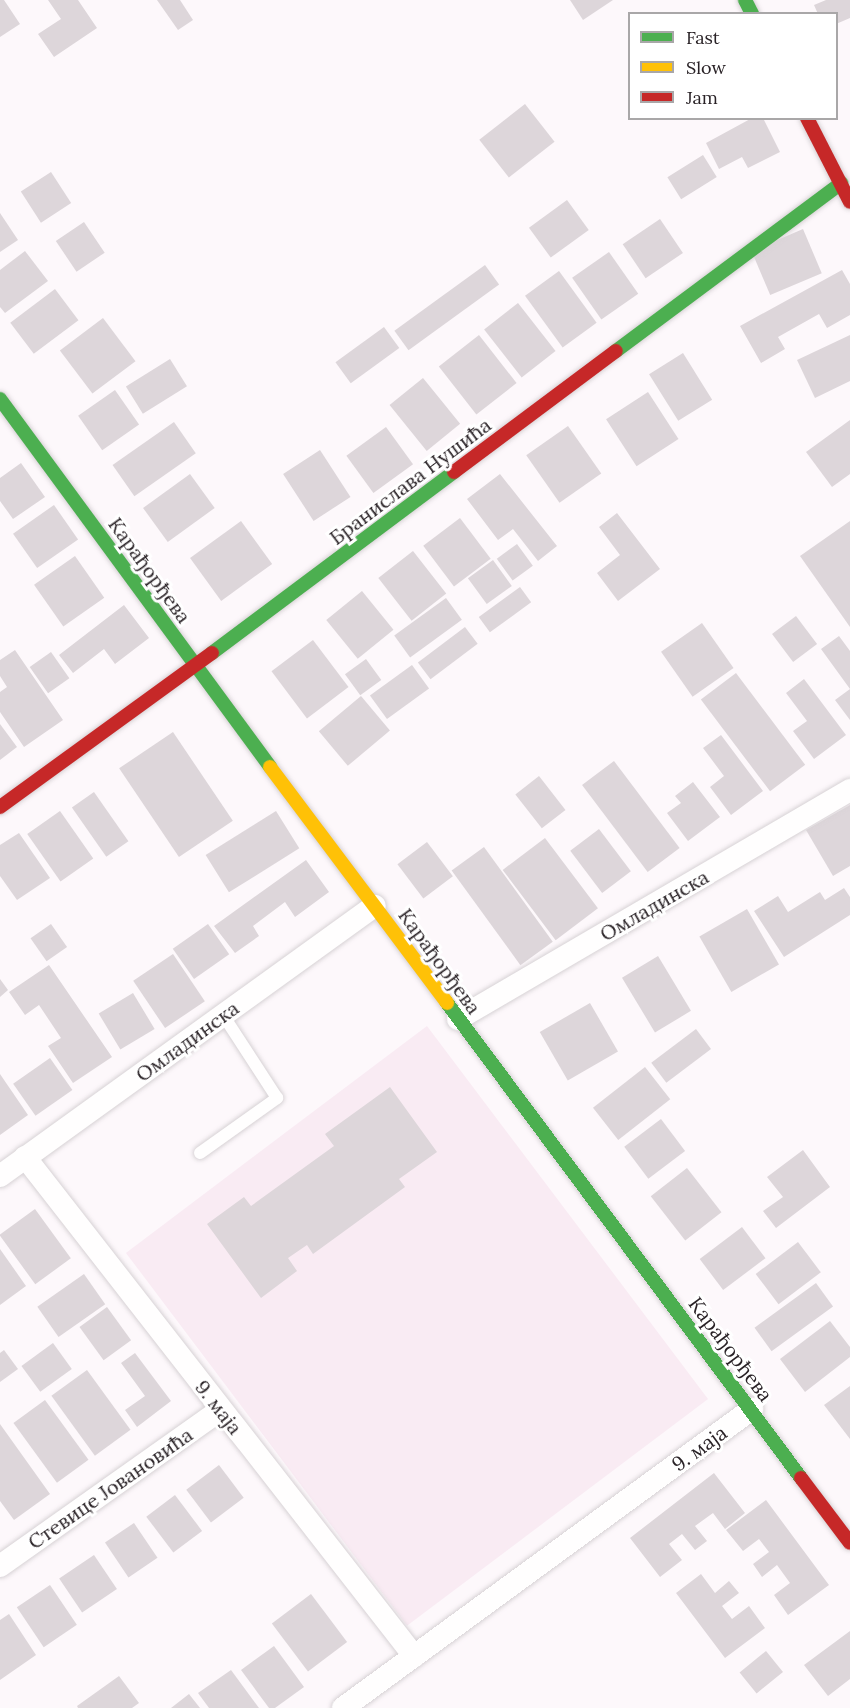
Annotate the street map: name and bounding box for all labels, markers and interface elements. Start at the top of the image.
legend [628,12,838,120]
text: Fast [686,26,720,49]
text: Slow [686,56,726,79]
text: Jam [686,86,718,109]
street label: Бранислава Нушића [325,413,495,549]
street label: Карађорђева [104,513,196,627]
street label: Омладинска [595,864,713,946]
street label: Карађорђева [394,904,486,1018]
street label: Омладинска [131,996,243,1086]
street label: Карађорђева [684,1292,778,1406]
street label: 9. маја [190,1375,248,1439]
street label: 9. маја [667,1420,731,1476]
street label: Стевице Јовановића [23,1422,197,1554]

